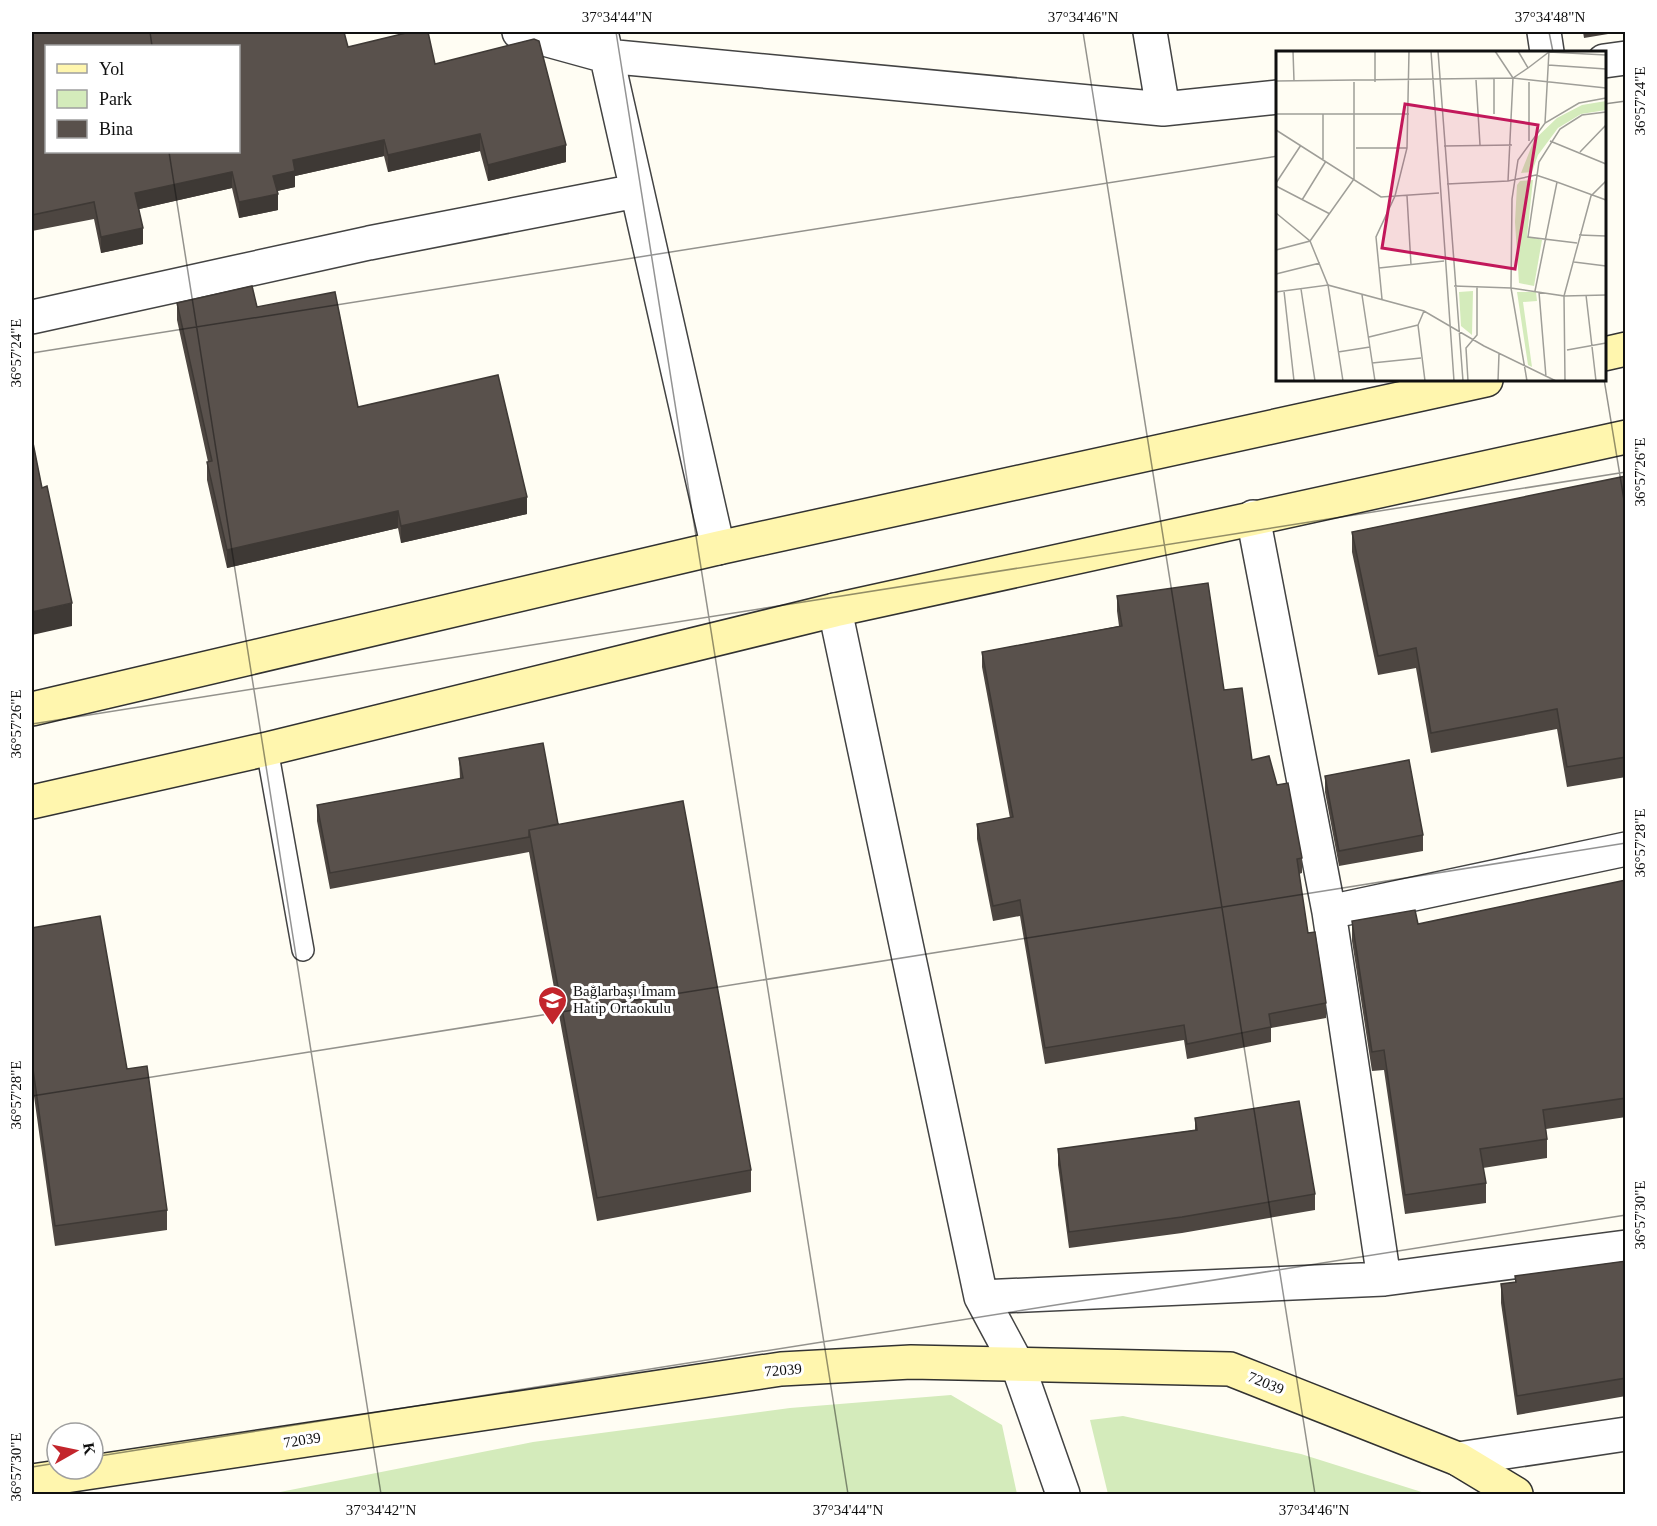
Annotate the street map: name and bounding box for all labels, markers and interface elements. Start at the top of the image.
text: 37°34'44"N [582,9,652,25]
text: 37°34'46"N [1048,9,1118,25]
text: 37°34'48"N [1515,9,1585,25]
legend [45,45,240,153]
inset map [1276,51,1606,381]
text: Yol [99,59,124,79]
text: 36°57'24"E [1632,67,1648,136]
text: Park [99,89,132,109]
text: Bina [99,119,133,139]
text: 36°57'24"E [8,319,24,388]
text: 36°57'26"E [1632,438,1648,507]
text: 36°57'26"E [8,690,24,759]
text: 36°57'28"E [1632,809,1648,878]
place label: Bağlarbaşı İmam Hatip Ortaokulu [573,983,676,1016]
school or university icon: Bağlarbaşı İmam Hatip Ortaokulu [536,984,568,1026]
text: 36°57'28"E [8,1061,24,1130]
text: 36°57'30"E [1632,1181,1648,1250]
street label: 72039 [764,1360,802,1380]
street label: 72039 [1246,1369,1286,1397]
north arrow [45,1421,105,1481]
street label: 72039 [282,1429,322,1451]
text: 36°57'30"E [8,1433,24,1502]
text: K [80,1441,99,1457]
text: 37°34'42"N [346,1502,416,1518]
text: 37°34'44"N [813,1502,883,1518]
text: 37°34'46"N [1279,1502,1349,1518]

